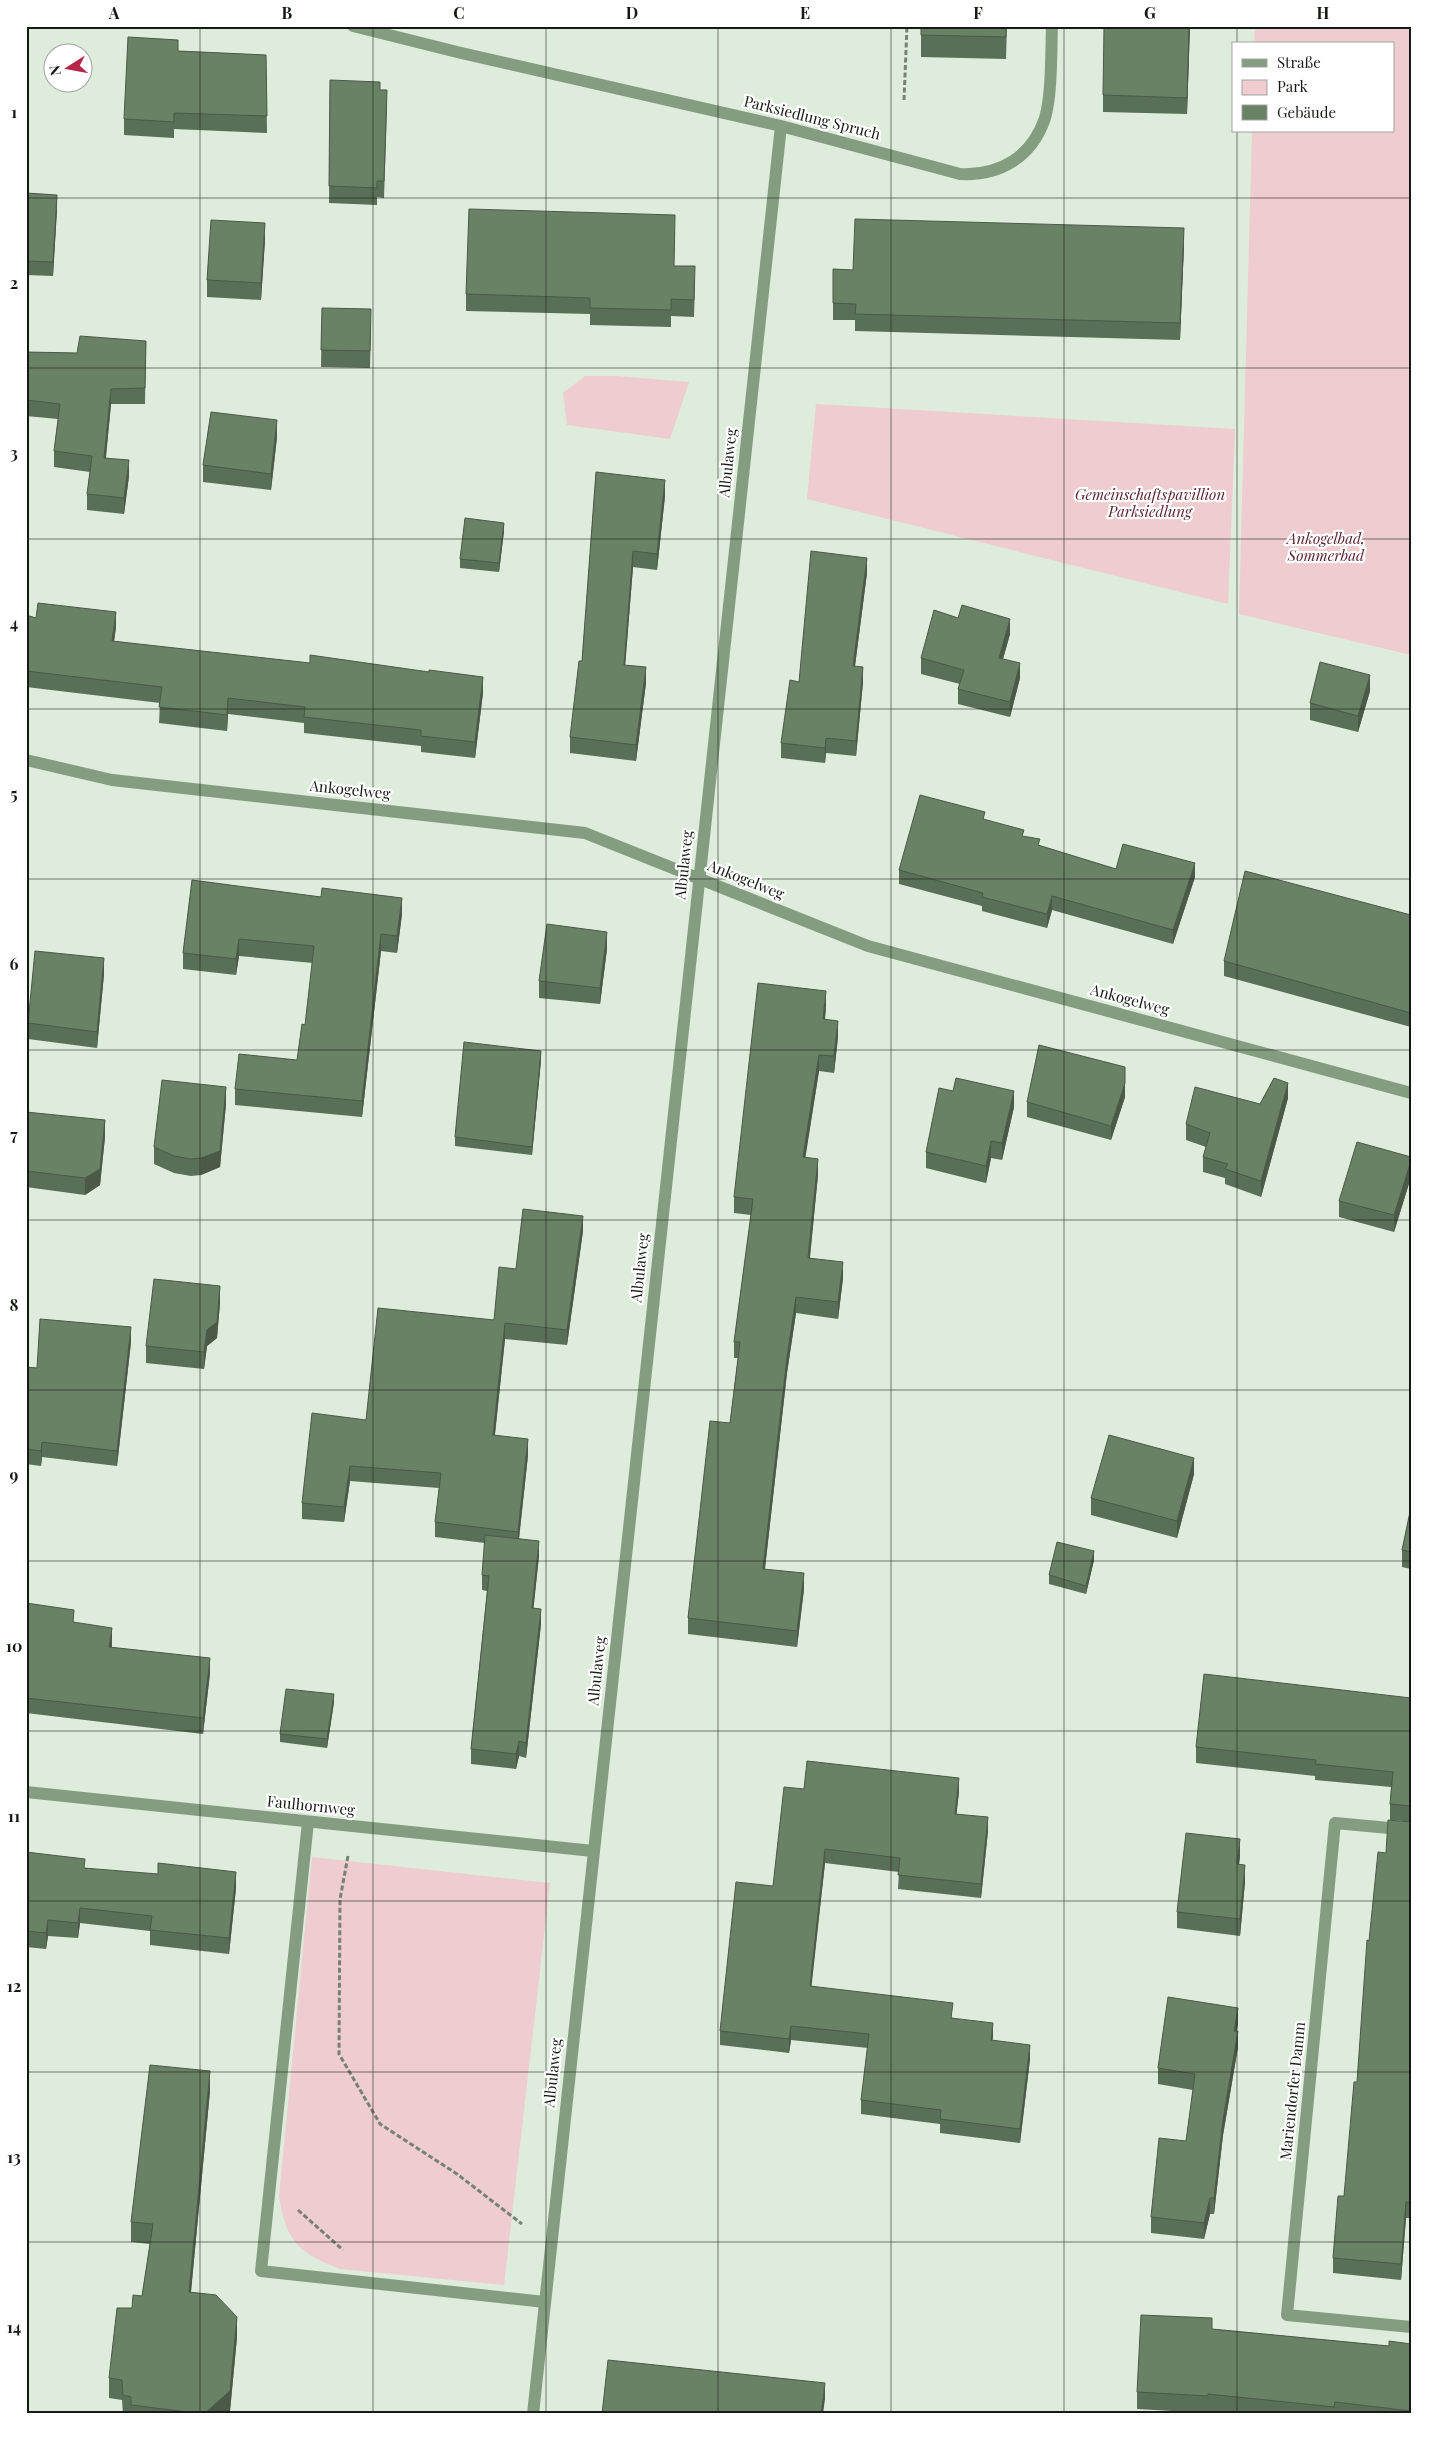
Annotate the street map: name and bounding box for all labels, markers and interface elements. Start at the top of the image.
text: A [108,2,120,23]
text: B [282,2,293,23]
text: C [453,2,465,23]
text: D [626,2,638,23]
text: E [800,2,810,23]
text: F [973,2,983,23]
text: G [1144,2,1156,23]
text: H [1317,2,1330,23]
north arrow [42,42,92,92]
legend [1232,42,1394,132]
text: Straße [1277,52,1321,72]
text: N [44,64,65,77]
text: Park [1277,76,1309,96]
street label: Parksiedlung Spruch [742,90,883,144]
text: 1 [11,101,17,122]
text: Gebäude [1277,102,1336,122]
text: 2 [10,272,18,293]
street label: Albulaweg [713,427,741,500]
text: 3 [10,442,18,463]
park label: Gemeinschaftspavillion Parksiedlung [1075,484,1225,521]
park label: Ankogelbad, Sommerbad [1285,528,1365,565]
text: 4 [10,612,18,633]
street label: Ankogelweg [308,775,392,803]
text: 5 [10,783,18,804]
street label: Albulaweg [669,829,697,902]
street label: Ankogelweg [704,854,788,904]
text: 6 [10,953,19,974]
street label: Ankogelweg [1088,979,1172,1019]
text: 7 [10,1124,18,1145]
street label: Albulaweg [625,1232,653,1305]
text: 8 [10,1294,19,1315]
text: 9 [10,1464,19,1485]
text: 10 [6,1635,22,1656]
street label: Albulaweg [582,1635,610,1708]
street label: Faulhornweg [266,1790,356,1820]
text: 11 [8,1805,20,1826]
text: 12 [7,1975,21,1996]
street label: Mariendorfer Damm [1275,2020,1309,2161]
street label: Albulaweg [538,2037,566,2110]
text: 13 [7,2146,21,2167]
text: 14 [7,2316,21,2337]

